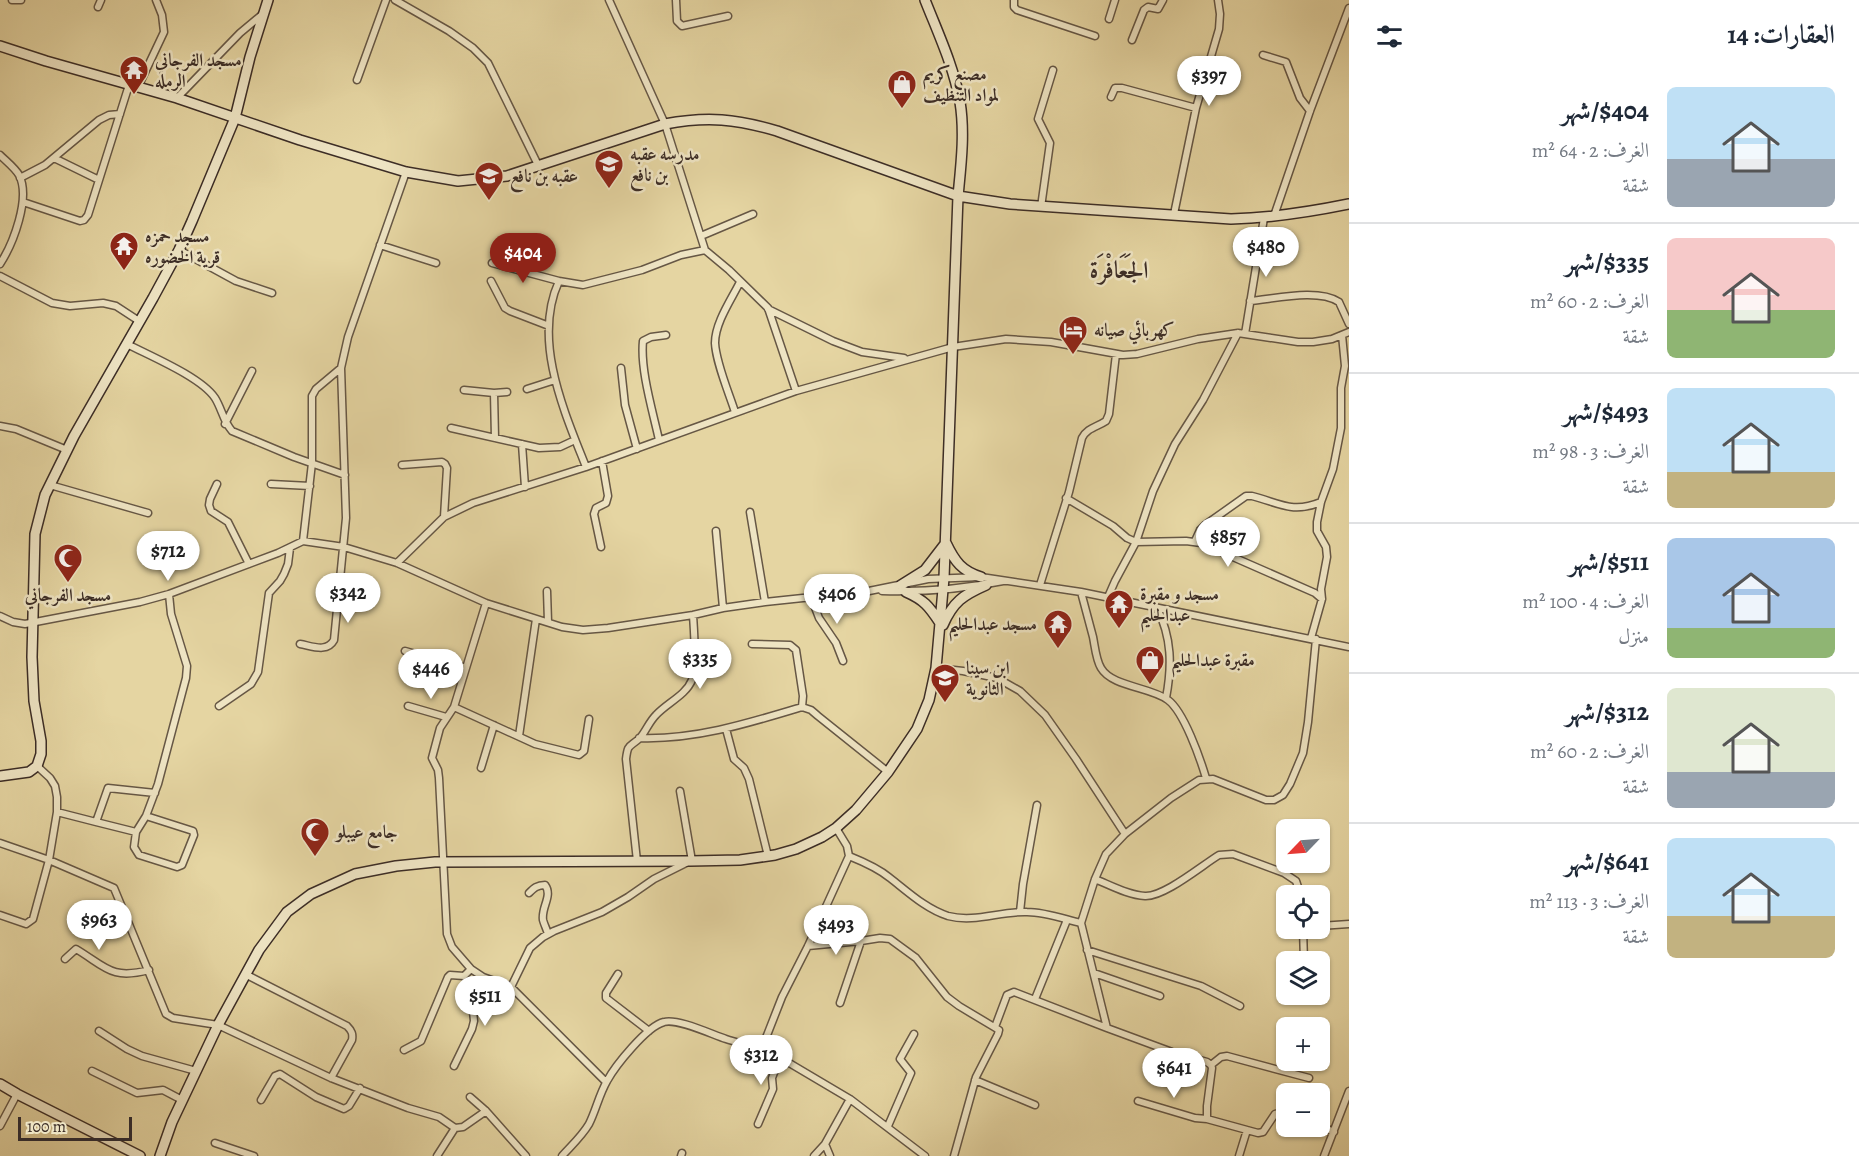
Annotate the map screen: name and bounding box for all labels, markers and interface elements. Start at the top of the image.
text: العقارات: 14 [1727,17,1835,52]
icon: filters [1373,20,1406,53]
place label: مسجد الفرجاني الرمله [154,48,242,93]
temple icon: مسجد الفرجاني الرمله [118,54,150,96]
pin: $397 [1173,56,1245,107]
place label: مصنع كريم لمواد التنظيف [923,62,999,107]
text: $397 [1191,62,1227,89]
shop icon: مصنع كريم لمواد التنظيف [886,68,918,110]
text: $404/شهر [1561,93,1649,128]
icon: home [1715,111,1787,183]
text: الغرف: 2 · 64 m² [1532,137,1649,164]
place label: مدرسه عقبه بن نافع [630,142,699,192]
school or university icon: مدرسه عقبه بن نافع [593,148,625,190]
school or university icon: عقبه بن نافع [473,160,505,202]
place label: عقبه بن نافع [510,164,578,193]
text: شقة [1623,172,1649,199]
place label: مسجد حمزه قرية الخضوره [145,224,220,269]
pin: $480 [1230,227,1302,278]
temple icon: مسجد حمزه قرية الخضوره [108,230,140,272]
pin: $404 [487,233,559,284]
text: $480 [1247,233,1285,260]
text: $404 [504,239,542,266]
text: $335/شهر [1565,244,1649,279]
district label: الجَعَافْرَة [1090,252,1148,286]
icon: home [1715,262,1787,334]
text: الغرف: 2 · 60 m² [1530,288,1649,315]
hotel icon: كهربائي صيانه [1057,314,1089,356]
place label: كهربائي صيانه [1094,318,1174,345]
text: شقة [1623,323,1649,350]
text: $493/شهر [1563,394,1649,429]
icon: home [1715,412,1787,484]
text: الغرف: 3 · 98 m² [1532,438,1649,465]
text: شقة [1623,473,1649,500]
pin: $857 [1192,517,1264,568]
text: $857 [1210,523,1246,550]
pin: $712 [132,531,204,582]
text: $712 [151,537,185,564]
mosque icon: مسجد الفرجاني [52,542,84,584]
text: $511/شهر [1569,544,1649,579]
icon: home [1715,562,1787,634]
pin: $342 [312,573,384,624]
pin: $406 [801,574,873,625]
text: $342 [330,579,366,606]
text: $406 [818,580,856,607]
place label: مسجد و مقبرة عبدالحليم [1140,582,1219,633]
place label: مسجد الفرجاني [24,583,111,610]
temple icon: مسجد و مقبرة عبدالحليم [1103,588,1135,630]
text: الغرف: 4 · 100 m² [1522,588,1649,615]
temple icon: مسجد عبدالحليم [1042,608,1074,650]
place label: مسجد عبدالحليم [948,612,1037,642]
text: منزل [1618,623,1649,650]
pin: $335 [664,639,736,690]
shop icon: مقبرة عبدالحليم [1134,644,1166,686]
text: $335 [682,645,718,672]
place label: مقبرة عبدالحليم [1171,648,1255,678]
pin: $446 [395,649,467,700]
text: $446 [412,655,450,682]
place label: ابن سينا الثانوية [966,656,1010,701]
school or university icon: ابن سينا الثانوية [929,662,961,704]
text: $312/شهر [1565,694,1649,729]
icon: home [1715,712,1787,784]
text: الغرف: 2 · 60 m² [1530,738,1649,765]
text: شقة [1623,773,1649,800]
mosque icon: جامع عيبلو [299,816,331,858]
north arrow [1276,819,1330,873]
map controls [1276,819,1330,1137]
place label: جامع عيبلو [334,820,398,849]
text: $641/شهر [1565,844,1649,879]
icon: home [1715,862,1787,934]
button: locate [1276,885,1330,939]
text: الغرف: 3 · 113 m² [1529,888,1649,915]
pin: $963 [63,900,135,951]
pin: $493 [800,905,872,956]
text: $963 [81,906,117,933]
text: $493 [818,911,854,938]
text: شقة [1623,923,1649,950]
button: layers [1276,951,1330,1005]
pin: $511 [449,976,521,1027]
text: $511 [469,982,501,1009]
button: + [1276,1017,1330,1071]
pin: $312 [725,1035,797,1086]
text: $312 [744,1041,778,1068]
pin: $641 [1138,1048,1210,1099]
text: $641 [1156,1054,1192,1081]
button: − [1276,1083,1330,1137]
scale bar [18,1114,132,1142]
text: 100 m [27,1116,66,1138]

